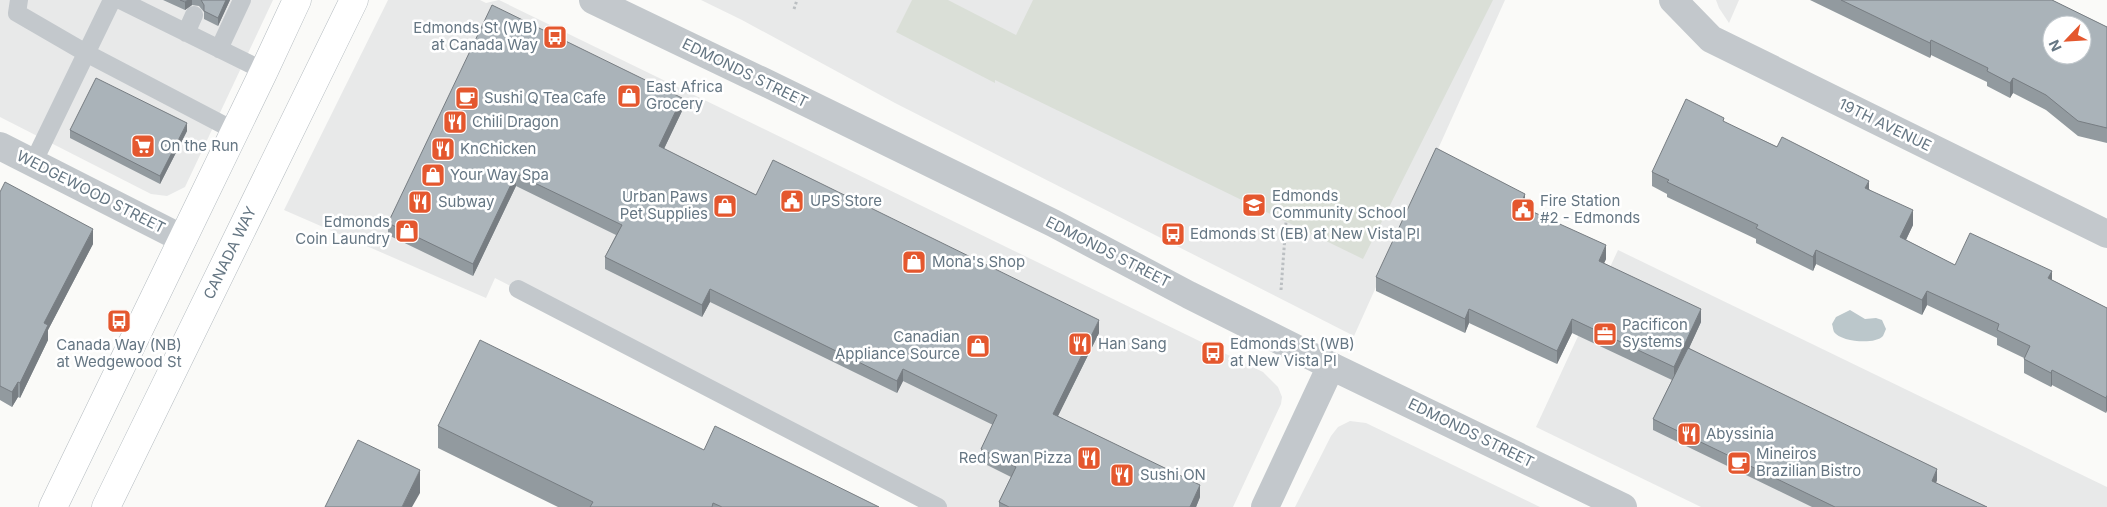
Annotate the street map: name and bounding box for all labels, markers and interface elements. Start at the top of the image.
north arrow [2042,15,2092,65]
place label: Edmonds St (WB) at Canada Way [413,18,539,54]
bus stop icon: Edmonds St (WB) at Canada Way [542,24,568,50]
street label: EDMONDS STREET [679,34,811,111]
text: N [2045,37,2065,54]
place label: East Africa Grocery [646,77,723,113]
shop icon: East Africa Grocery [616,83,642,109]
cafe icon: Sushi Q Tea Cafe [454,85,480,111]
place label: Sushi Q Tea Cafe [484,88,606,107]
street label: 19TH AVENUE [1836,94,1935,155]
restaurant icon: Chili Dragon [442,109,468,135]
place label: Chili Dragon [472,112,559,131]
supermarket icon: On the Run [130,133,156,159]
place label: On the Run [160,136,239,155]
restaurant icon: KnChicken [430,136,456,162]
place label: KnChicken [460,139,536,158]
street label: WEDGEWOOD STREET [14,146,169,237]
shop icon: Your Way Spa [420,162,446,188]
place label: Your Way Spa [450,165,549,184]
place label: Edmonds Community School [1272,186,1406,222]
place label: Urban Paws Pet Supplies [620,187,708,223]
public building icon: UPS Store [779,188,805,214]
restaurant icon: Subway [407,189,433,215]
place label: UPS Store [810,191,882,210]
place label: Fire Station #2 - Edmonds [1540,191,1640,227]
place label: Subway [438,192,495,211]
school or university icon: Edmonds Community School [1241,192,1267,218]
shop icon: Urban Paws Pet Supplies [712,193,738,219]
public building icon: Fire Station #2 - Edmonds [1510,197,1536,223]
street label: CANADA WAY [199,203,260,302]
place label: Edmonds Coin Laundry [295,212,391,248]
street label: EDMONDS STREET [1043,212,1174,291]
shop icon: Edmonds Coin Laundry [394,218,420,244]
bus stop icon: Edmonds St (EB) at New Vista Pl [1160,221,1186,247]
place label: Edmonds St (EB) at New Vista Pl [1190,224,1420,243]
shop icon: Mona's Shop [901,249,927,275]
place label: Mona's Shop [932,252,1025,271]
bus stop icon: Canada Way (NB) at Wedgewood St [106,308,132,334]
place label: Pacificon Systems [1622,315,1688,351]
office icon: Pacificon Systems [1592,321,1618,347]
place label: Canadian Appliance Source [835,327,960,363]
restaurant icon: Han Sang [1067,331,1093,357]
shop icon: Canadian Appliance Source [965,333,991,359]
place label: Han Sang [1098,334,1167,353]
place label: Edmonds St (WB) at New Vista Pl [1230,334,1355,370]
place label: Canada Way (NB) at Wedgewood St [56,335,182,371]
bus stop icon: Edmonds St (WB) at New Vista Pl [1200,340,1226,366]
street label: EDMONDS STREET [1405,394,1537,471]
restaurant icon: Abyssinia [1676,421,1702,447]
place label: Abyssinia [1706,424,1774,443]
place label: Mineiros Brazilian Bistro [1756,444,1861,480]
restaurant icon: Red Swan Pizza [1076,445,1102,471]
place label: Red Swan Pizza [959,448,1072,467]
cafe icon: Mineiros Brazilian Bistro [1726,450,1752,476]
restaurant icon: Sushi ON [1109,462,1135,488]
place label: Sushi ON [1140,465,1206,484]

